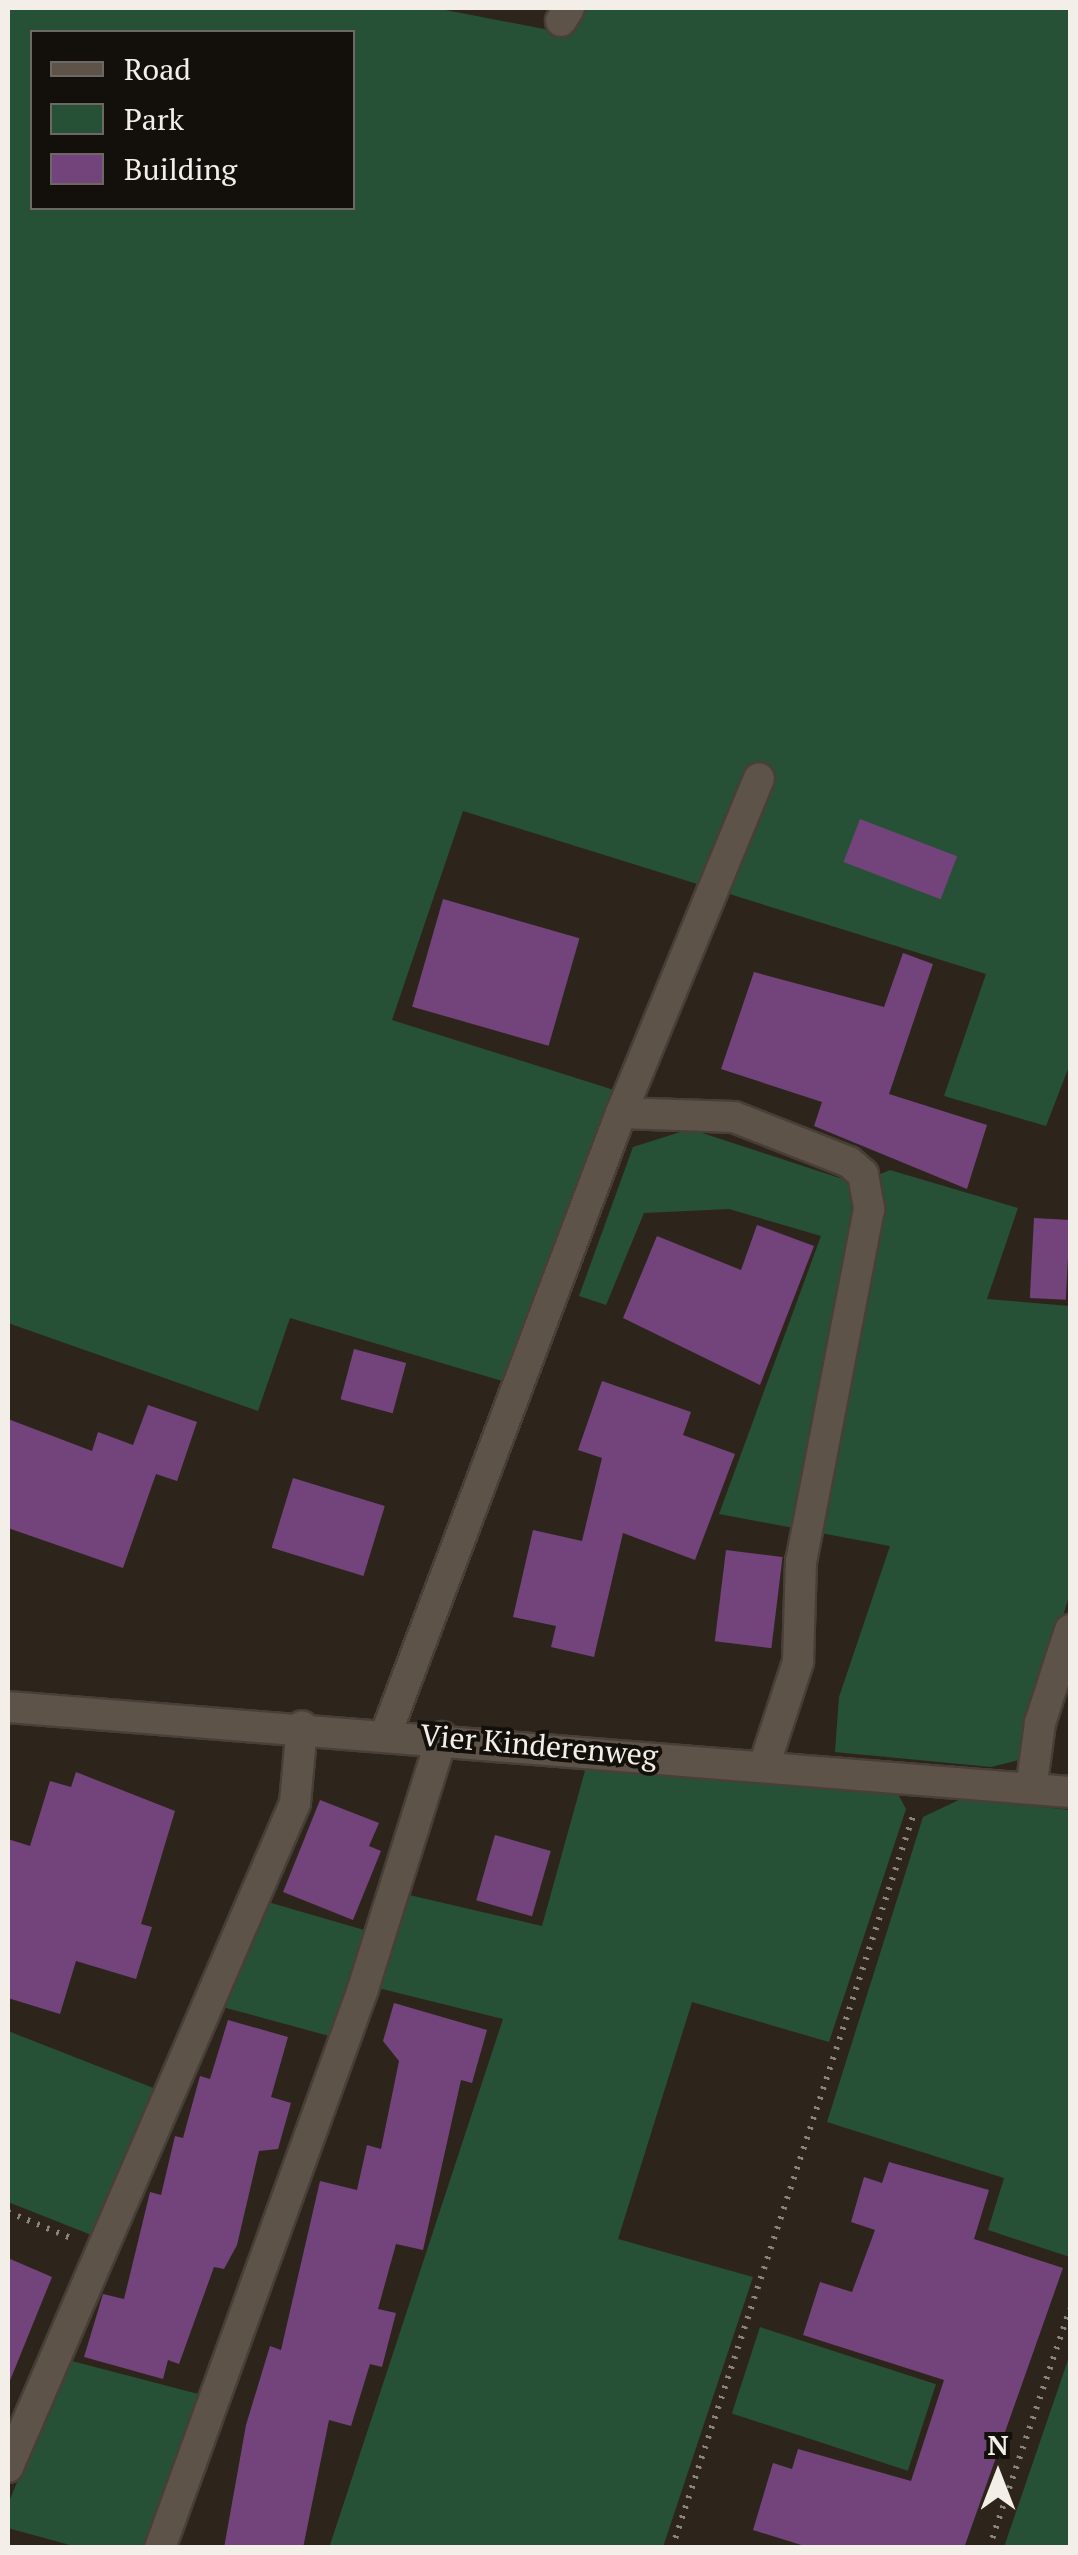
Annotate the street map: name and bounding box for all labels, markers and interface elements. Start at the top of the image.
legend [30,30,355,210]
text: Road [124,49,191,89]
text: Park [124,99,184,139]
text: Building [124,149,237,189]
street label: Vier Kinderenweg [419,1717,659,1773]
north arrow [948,2425,1048,2525]
text: N [987,2426,1009,2463]

